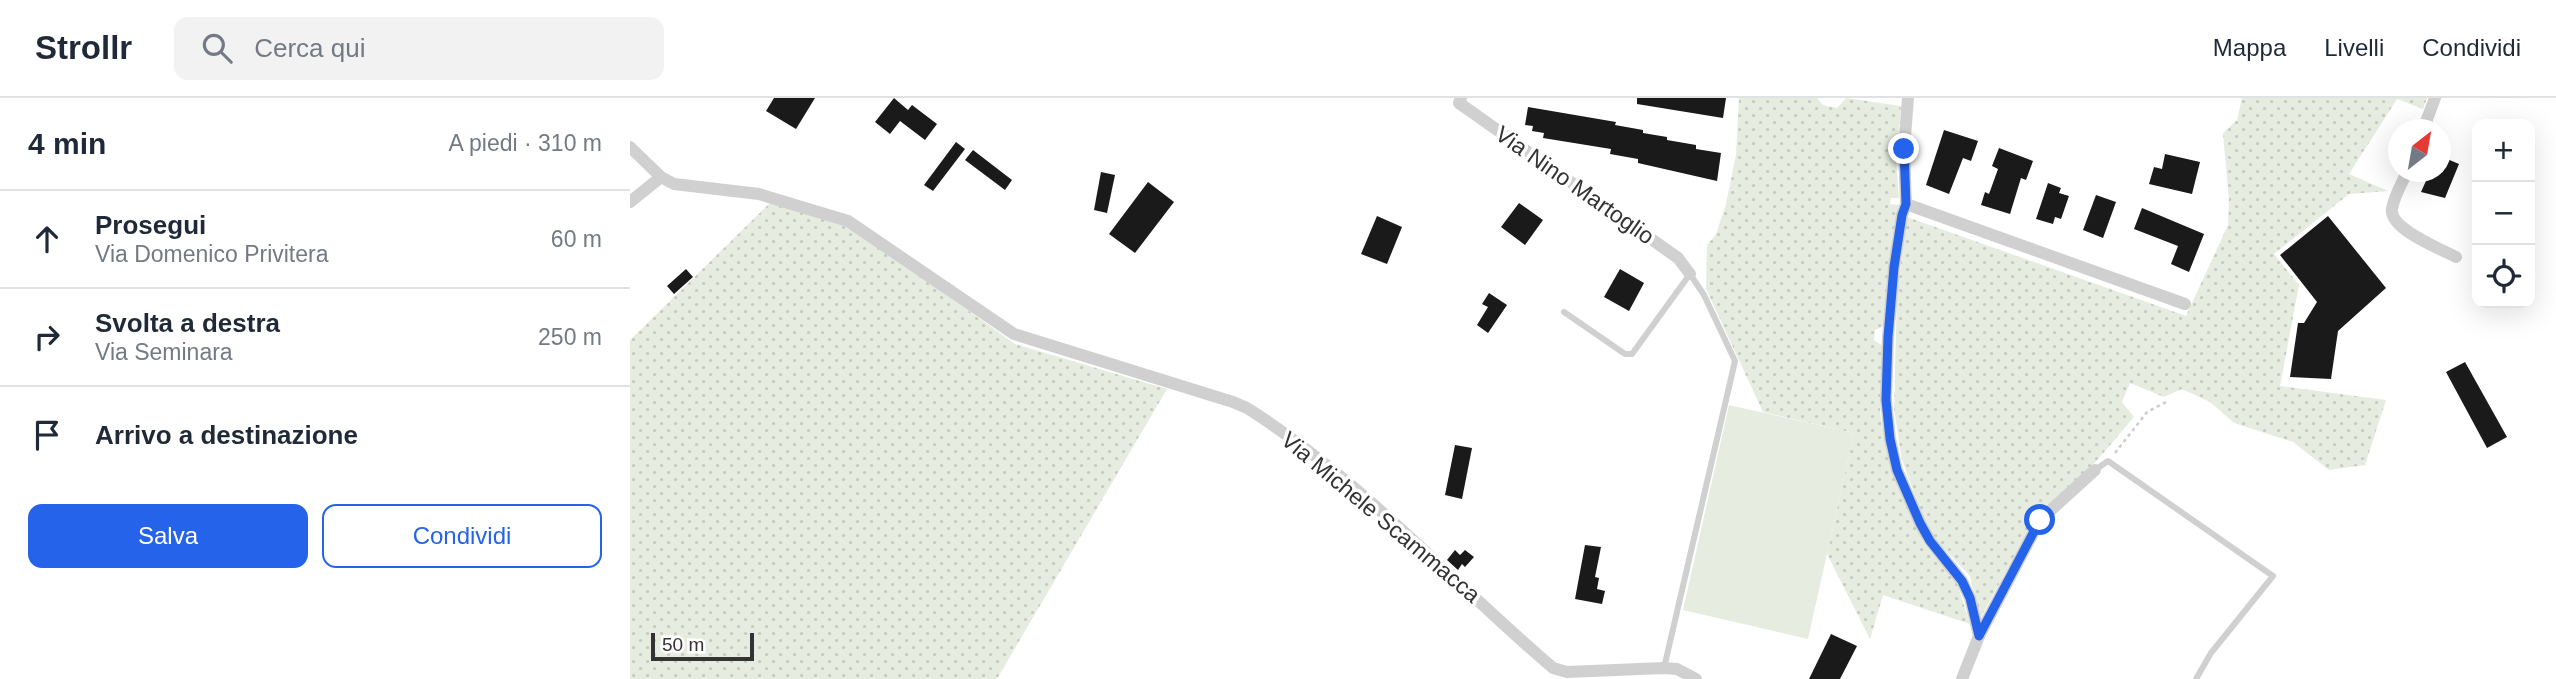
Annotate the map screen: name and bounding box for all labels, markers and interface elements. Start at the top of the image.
search box [174,17,664,80]
text: Strollr [35,29,132,66]
icon: search [198,29,236,67]
text: Cerca qui [254,33,365,63]
text: Mappa [2213,34,2286,61]
text: Livelli [2324,34,2384,61]
text: Condividi [2422,34,2521,61]
north arrow [2388,119,2451,182]
map controls [2472,119,2535,308]
button: + [2472,119,2535,182]
street label: Via Nino Martoglio [1491,121,1659,249]
text: 4 min [28,127,106,160]
text: A piedi · 310 m [449,130,602,156]
route end [1888,133,1919,164]
button: − [2472,182,2535,245]
text: Prosegui [95,210,206,240]
icon: ahead [28,220,66,258]
text: 60 m [551,226,602,252]
text: Via Domenico Privitera [95,241,329,267]
button: locate [2472,245,2535,308]
text: Svolta a destra [95,308,280,338]
icon: right [28,318,66,356]
text: 250 m [538,324,602,350]
text: Via Seminara [95,339,233,365]
icon: arrive [28,416,66,454]
text: Arrivo a destinazione [95,420,358,450]
street label: Via Michele Scammacca [1276,426,1486,608]
button: Salva [28,504,308,568]
button: Condividi [322,504,602,568]
route start [2024,504,2055,535]
scale bar [651,630,754,662]
text: 50 m [662,634,704,655]

